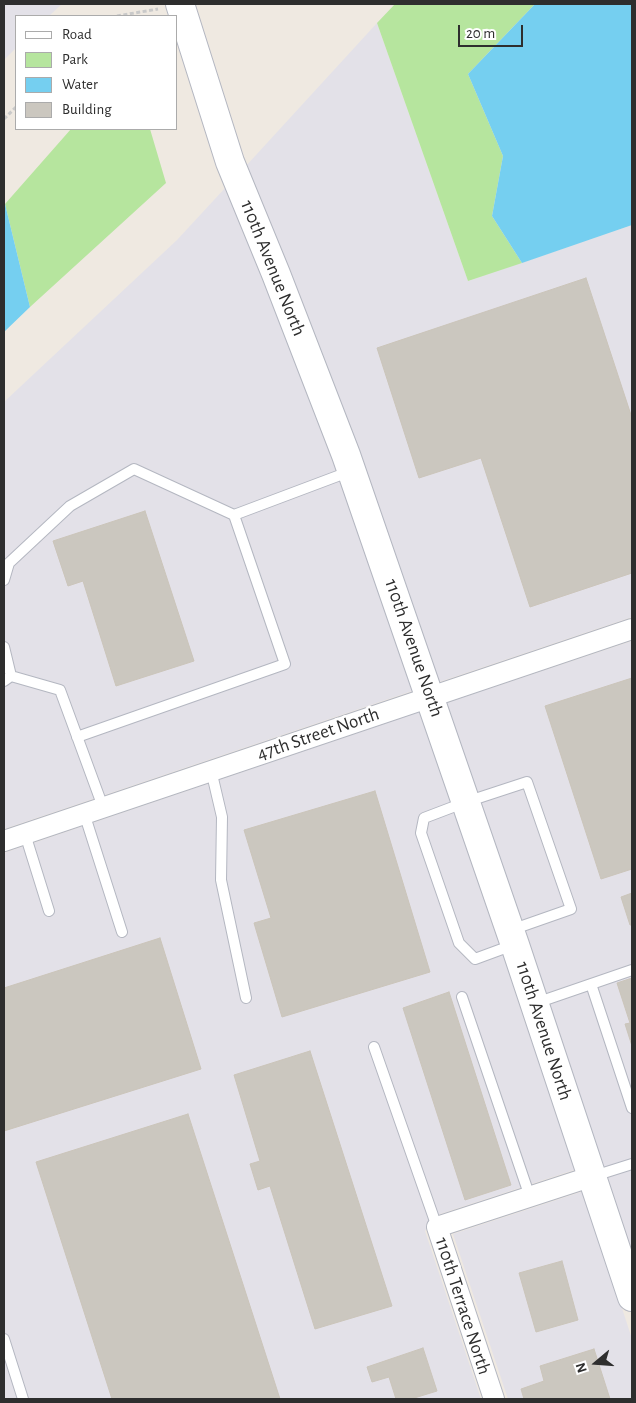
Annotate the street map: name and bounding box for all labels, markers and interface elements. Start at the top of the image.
legend [15,15,178,130]
scale bar [461,15,526,47]
text: 20 m [466,26,495,41]
text: Road [62,27,92,42]
text: Park [62,52,88,67]
text: Water [62,77,98,92]
text: Building [62,102,112,117]
street label: 110th Avenue North [235,197,311,339]
street label: 110th Avenue North [380,576,448,720]
street label: 47th Street North [254,702,382,766]
street label: 110th Avenue North [511,959,577,1103]
street label: 110th Terrace North [430,1235,496,1377]
north arrow [571,1338,621,1388]
text: N [574,1361,590,1374]

